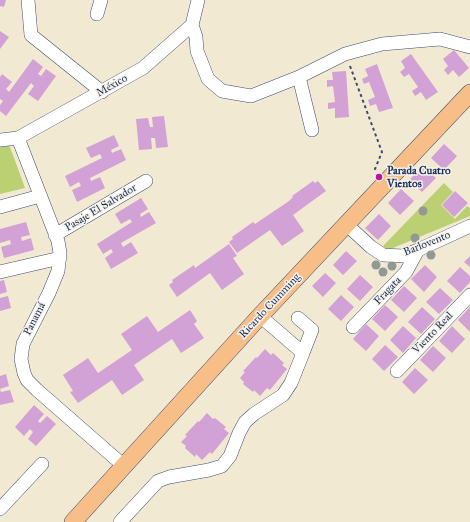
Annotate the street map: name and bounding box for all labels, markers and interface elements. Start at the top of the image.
street label: México [94,72,130,100]
place label: Parada Cuatro Vientos [387,164,451,190]
marker: Parada Cuatro Vientos [374,172,384,182]
street label: Pasaje El Salvador [63,181,139,235]
street label: Barlovento [402,229,452,259]
street label: Ricardo Cumming [237,271,303,341]
street label: Fragata [371,274,405,308]
street label: Panamá [21,300,49,338]
street label: Viento Real [410,309,456,357]

